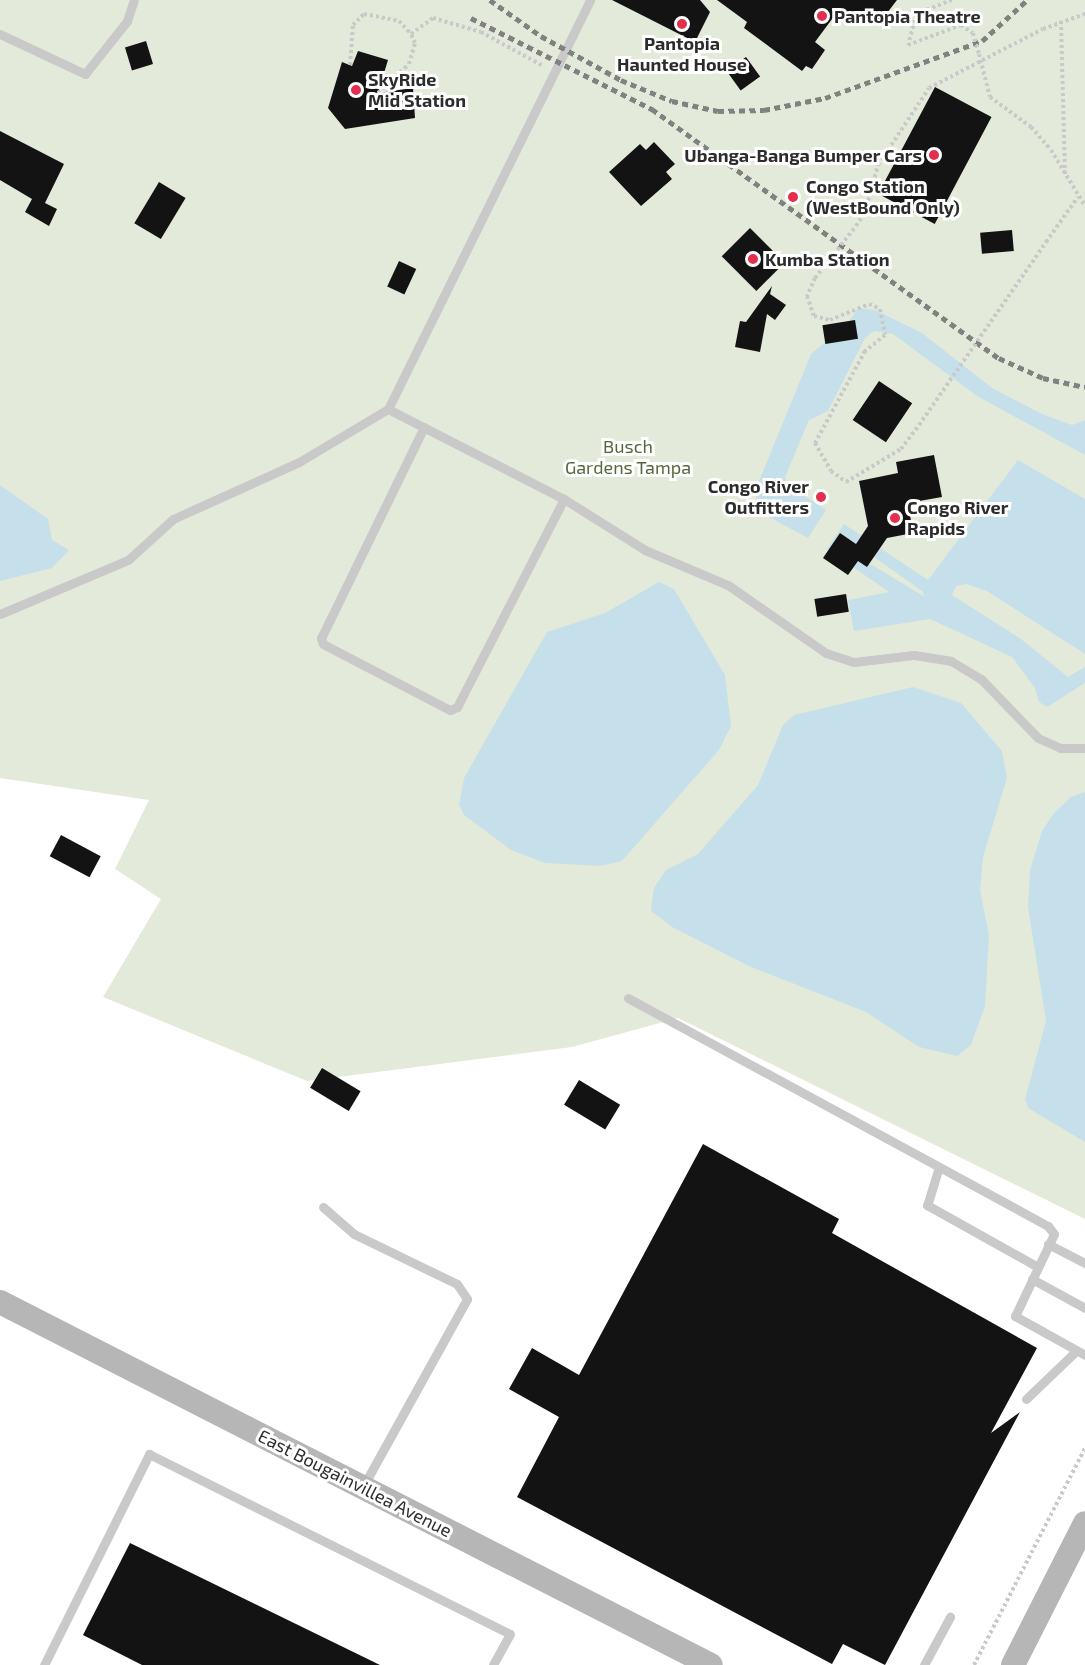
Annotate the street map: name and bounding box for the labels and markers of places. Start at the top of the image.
place label: Pantopia Theatre [834,5,981,27]
marker: Pantopia Theatre [815,9,829,23]
marker: Pantopia Haunted House [675,17,689,31]
place label: Pantopia Haunted House [617,33,747,76]
place label: SkyRide Mid Station [368,69,466,112]
marker: SkyRide Mid Station [349,83,363,97]
place label: Ubanga-Banga Bumper Cars [684,144,922,166]
marker: Ubanga-Banga Bumper Cars [927,148,941,162]
place label: Congo Station (WestBound Only) [806,176,960,219]
marker: Congo Station (WestBound Only) [784,188,802,206]
place label: Kumba Station [765,248,890,270]
marker: Kumba Station [746,252,760,266]
place label: Congo River Outfitters [708,476,809,518]
marker: Congo River Outfitters [814,490,828,504]
place label: Congo River Rapids [907,497,1008,540]
marker: Congo River Rapids [888,511,902,525]

